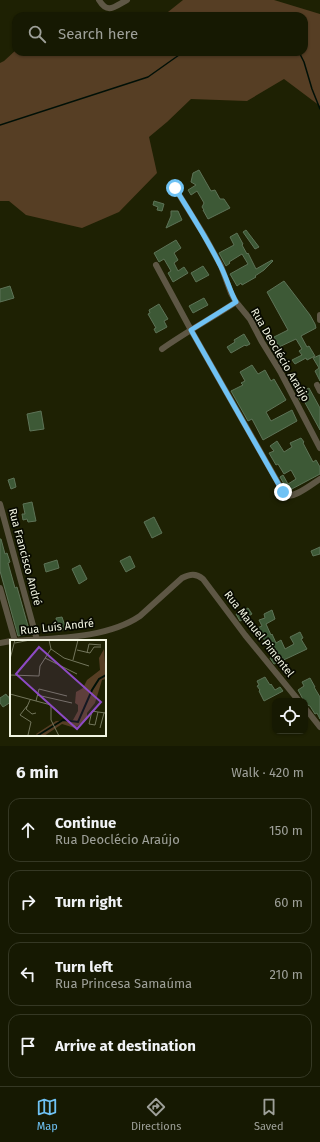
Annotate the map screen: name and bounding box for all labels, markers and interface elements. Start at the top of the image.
search box [12,12,308,56]
icon: search [26,23,48,45]
text: Search here [58,25,138,43]
route start [166,179,184,197]
street label: Rua Deoclécio Araújo [248,306,312,404]
route end [274,483,292,501]
street label: Rua Francisco André [6,507,44,607]
street label: Rua Manuel Pimentel [221,588,297,680]
street label: Rua Luís André [19,617,95,637]
inset map [10,640,106,736]
map controls [272,698,308,734]
button: locate [272,698,308,734]
text: 6 min [16,762,59,783]
text: Walk · 420 m [231,765,304,780]
text: Continue [55,814,116,832]
icon: ahead [17,819,39,841]
text: 150 m [269,823,303,838]
text: Rua Deoclécio Araújo [55,832,180,847]
icon: right [17,891,39,913]
text: Turn right [55,893,122,911]
text: 60 m [274,895,303,910]
text: Turn left [55,958,113,976]
icon: left [17,963,39,985]
text: 210 m [269,967,303,982]
text: Rua Princesa Samaúma [55,976,192,991]
icon: arrive [17,1035,39,1057]
text: Arrive at destination [55,1037,196,1055]
tab: Map [36,1096,58,1133]
tab: Directions [131,1096,181,1133]
tab: Saved [254,1096,284,1133]

